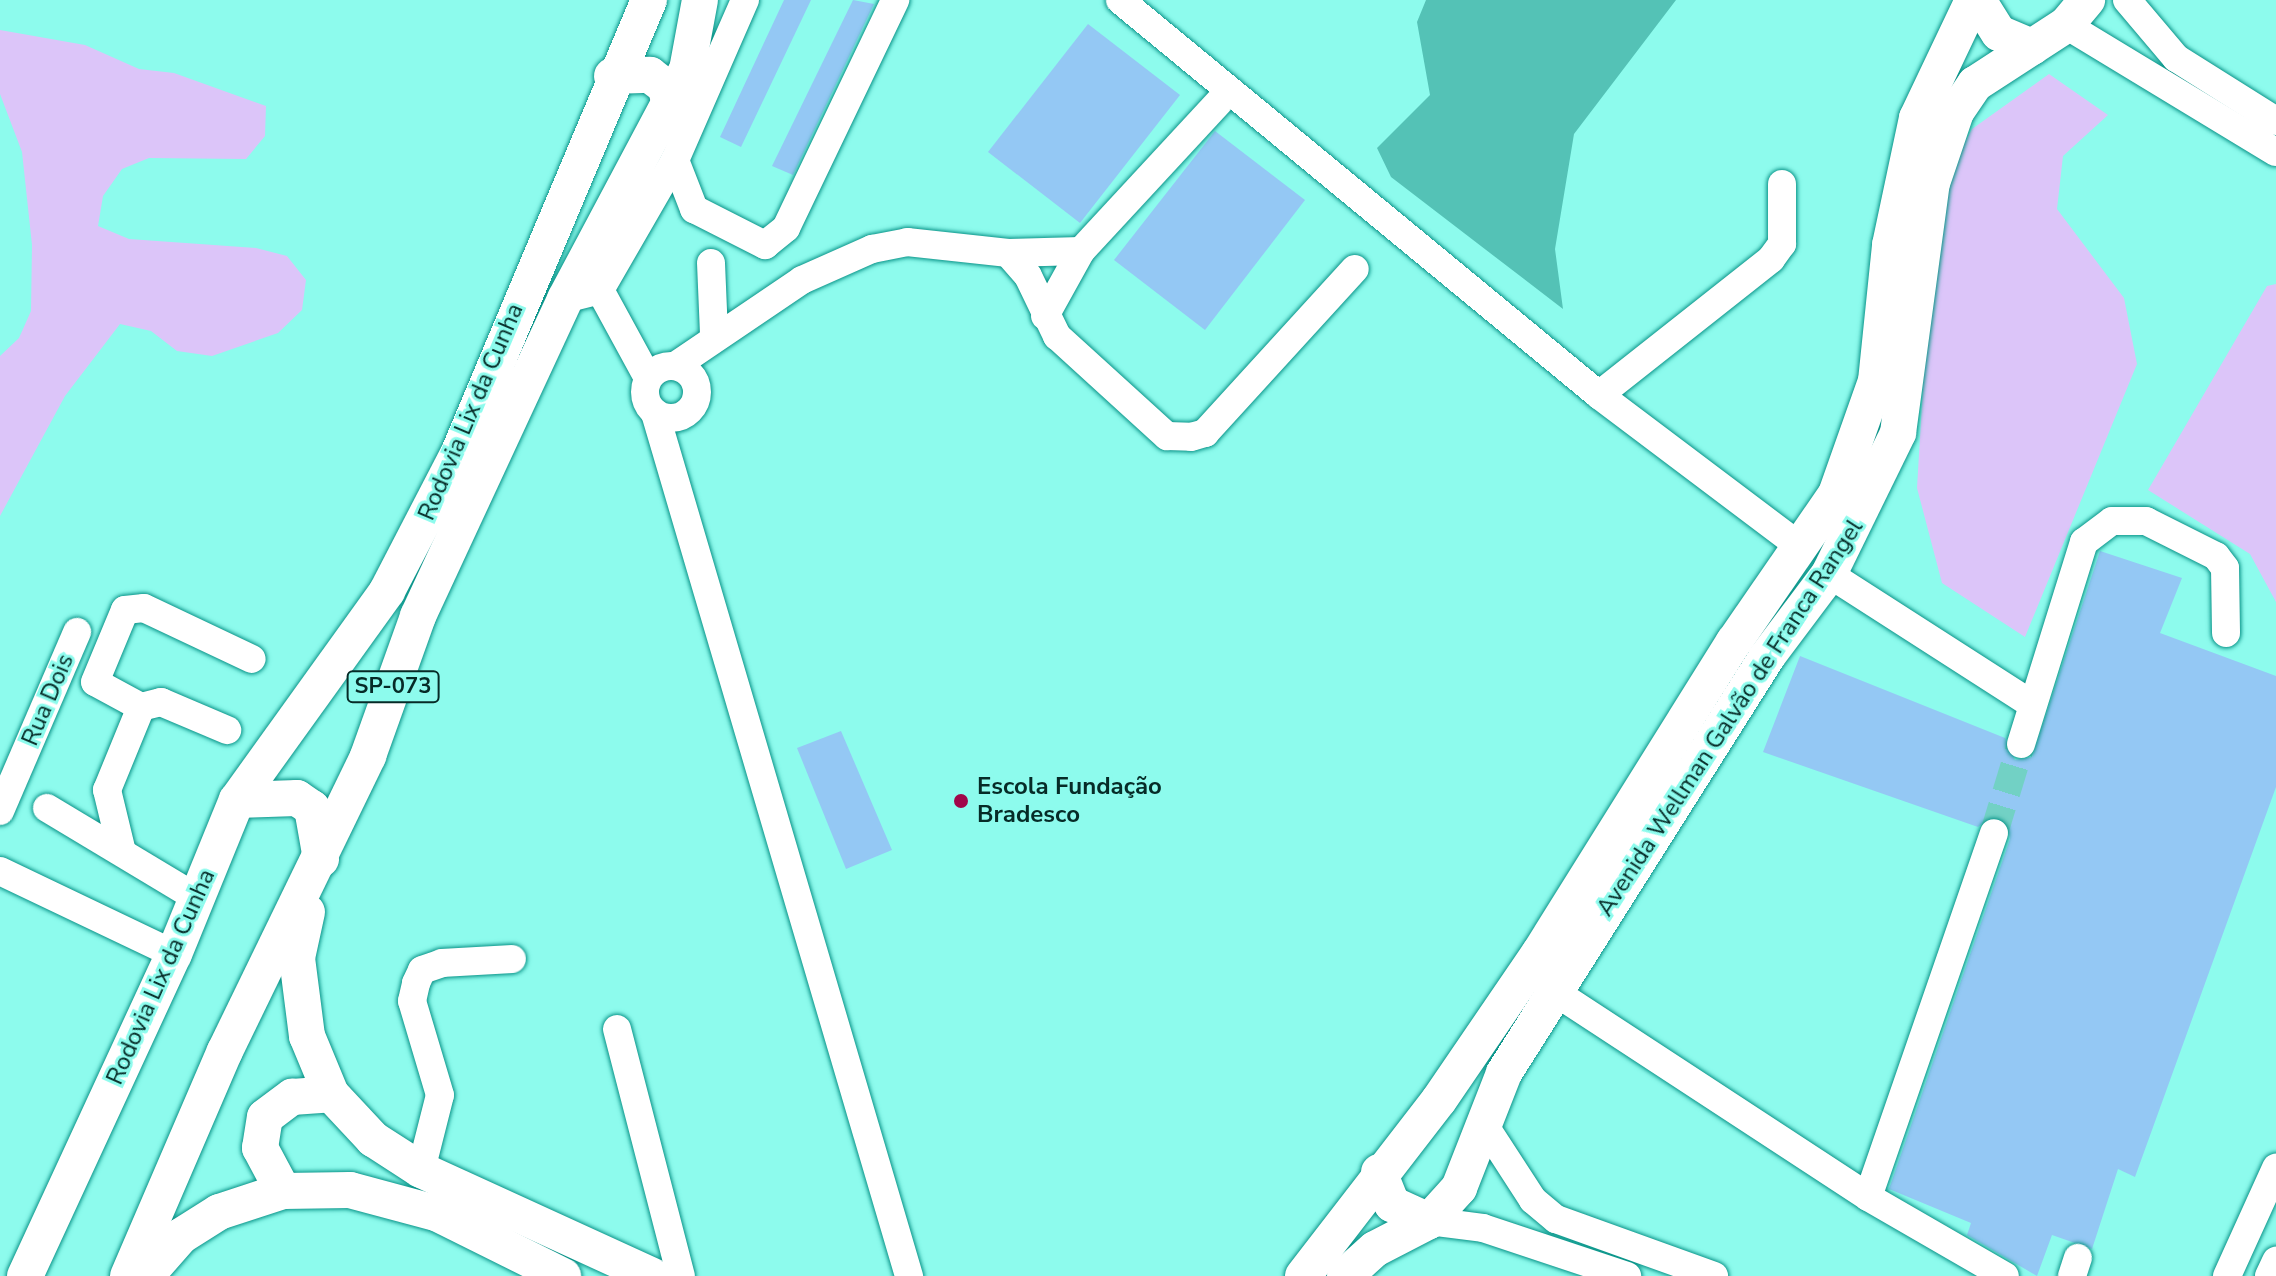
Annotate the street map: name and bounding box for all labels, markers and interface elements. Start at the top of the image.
street label: Rodovia Lix da Cunha [412,299,530,525]
street label: Avenida Wellman Galvão de Franca Rangel [1591,514,1869,922]
street label: Rua Dois [16,650,80,750]
road number: SP-073 [345,669,441,705]
place label: Escola Fundação Bradesco [977,773,1162,829]
marker: Escola Fundação Bradesco [952,792,970,810]
street label: Rodovia Lix da Cunha [101,865,221,1089]

